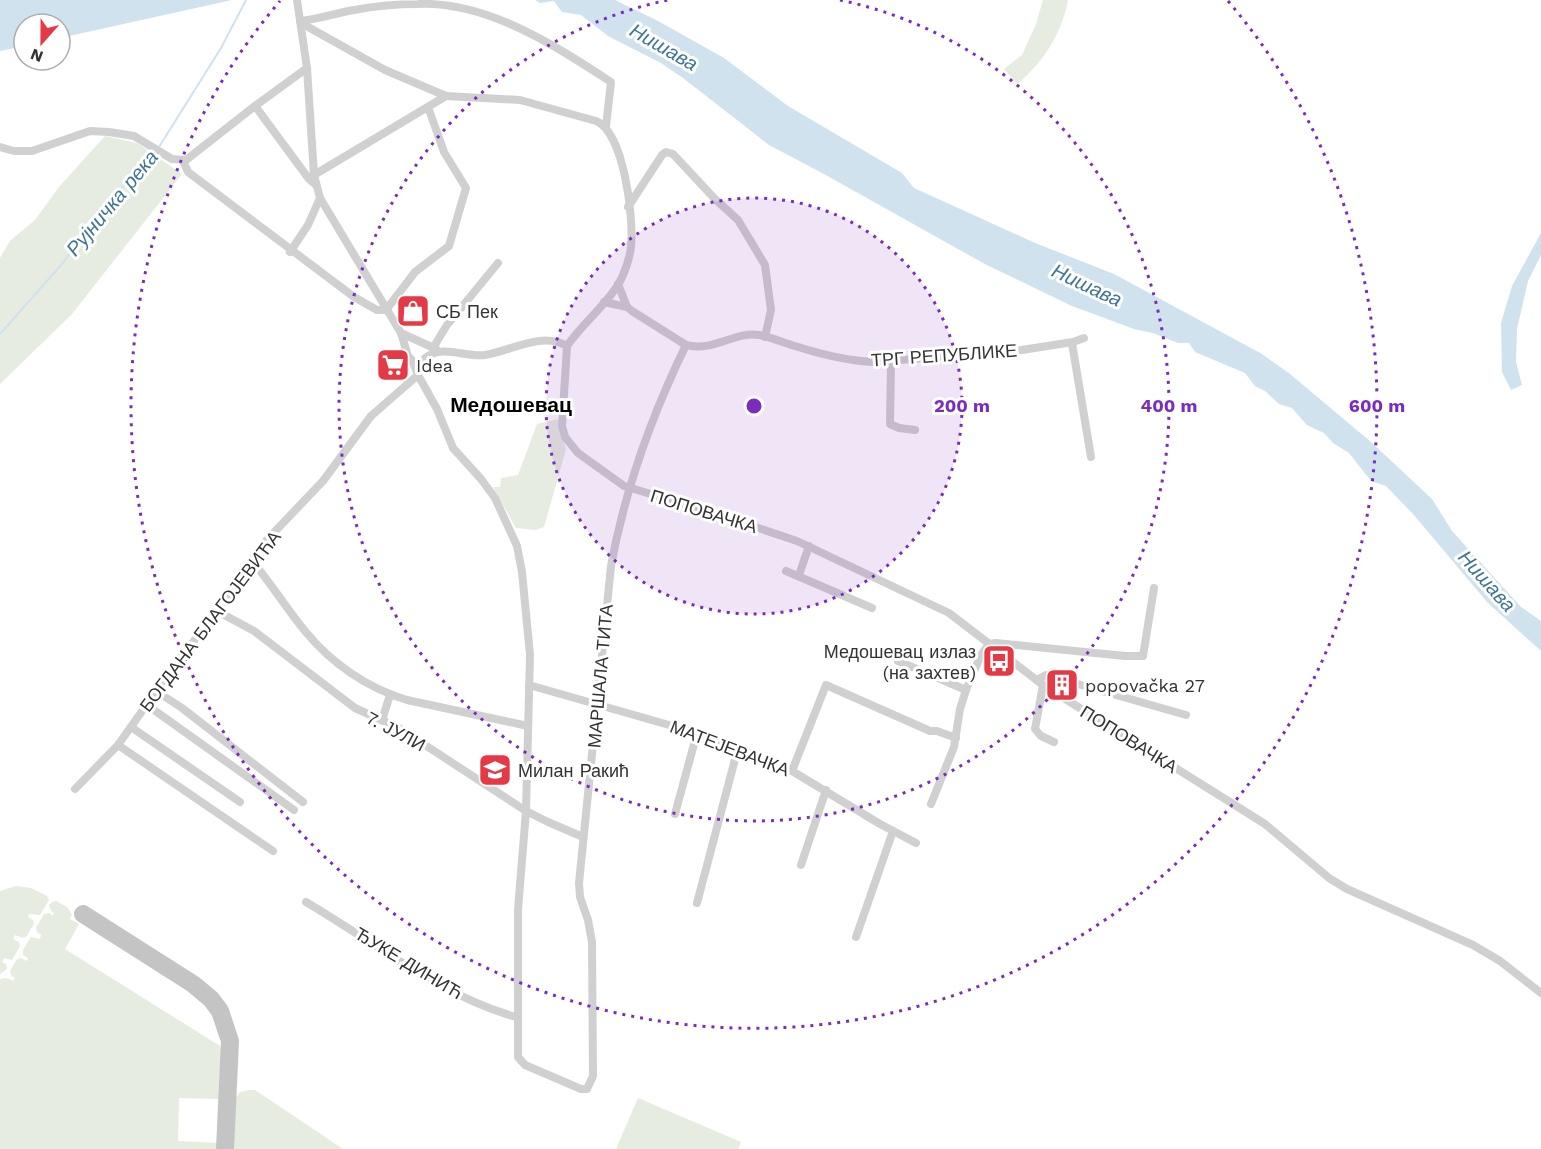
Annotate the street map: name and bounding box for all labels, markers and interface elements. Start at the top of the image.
north arrow [12,12,72,72]
water label: Нишава [626,18,702,76]
text: N [28,45,46,67]
water label: Рујничка река [61,145,163,261]
water label: Нишава [1048,258,1126,312]
shop icon: СБ Пек [395,293,431,329]
place label: СБ Пек [436,301,498,322]
street label: ТРГ РЕПУБЛИКЕ [870,339,1018,371]
supermarket icon: Idea [375,347,411,383]
place label: Idea [416,355,453,376]
district label: Медошевац [450,392,572,417]
text: 200 m [934,395,990,416]
text: 400 m [1141,395,1197,416]
text: 600 m [1349,395,1405,416]
centre of rings [744,396,764,416]
street label: ПОПОВАЧКА [648,485,760,537]
street label: БОГДАНА БЛАГОЈЕВИЋА [135,526,285,716]
water label: Нишава [1453,545,1521,617]
street label: МАРШАЛА ТИТА [583,603,617,749]
place label: Медошевац излаз (на захтев) [824,641,976,683]
bus stop icon: Медошевац излаз (на захтев) [981,643,1017,679]
building icon: popovačka 27 [1044,667,1080,703]
place label: popovačka 27 [1085,675,1205,696]
street label: ПОПОВАЧКА [1077,701,1181,777]
street label: 7. ЈУЛИ [363,707,429,755]
street label: МАТЕЈЕВАЧКА [667,716,793,780]
school or university icon: Милан Ракић [477,752,513,788]
place label: Милан Ракић [518,760,629,781]
street label: ЂУКЕ ДИНИЋ [351,923,467,1003]

